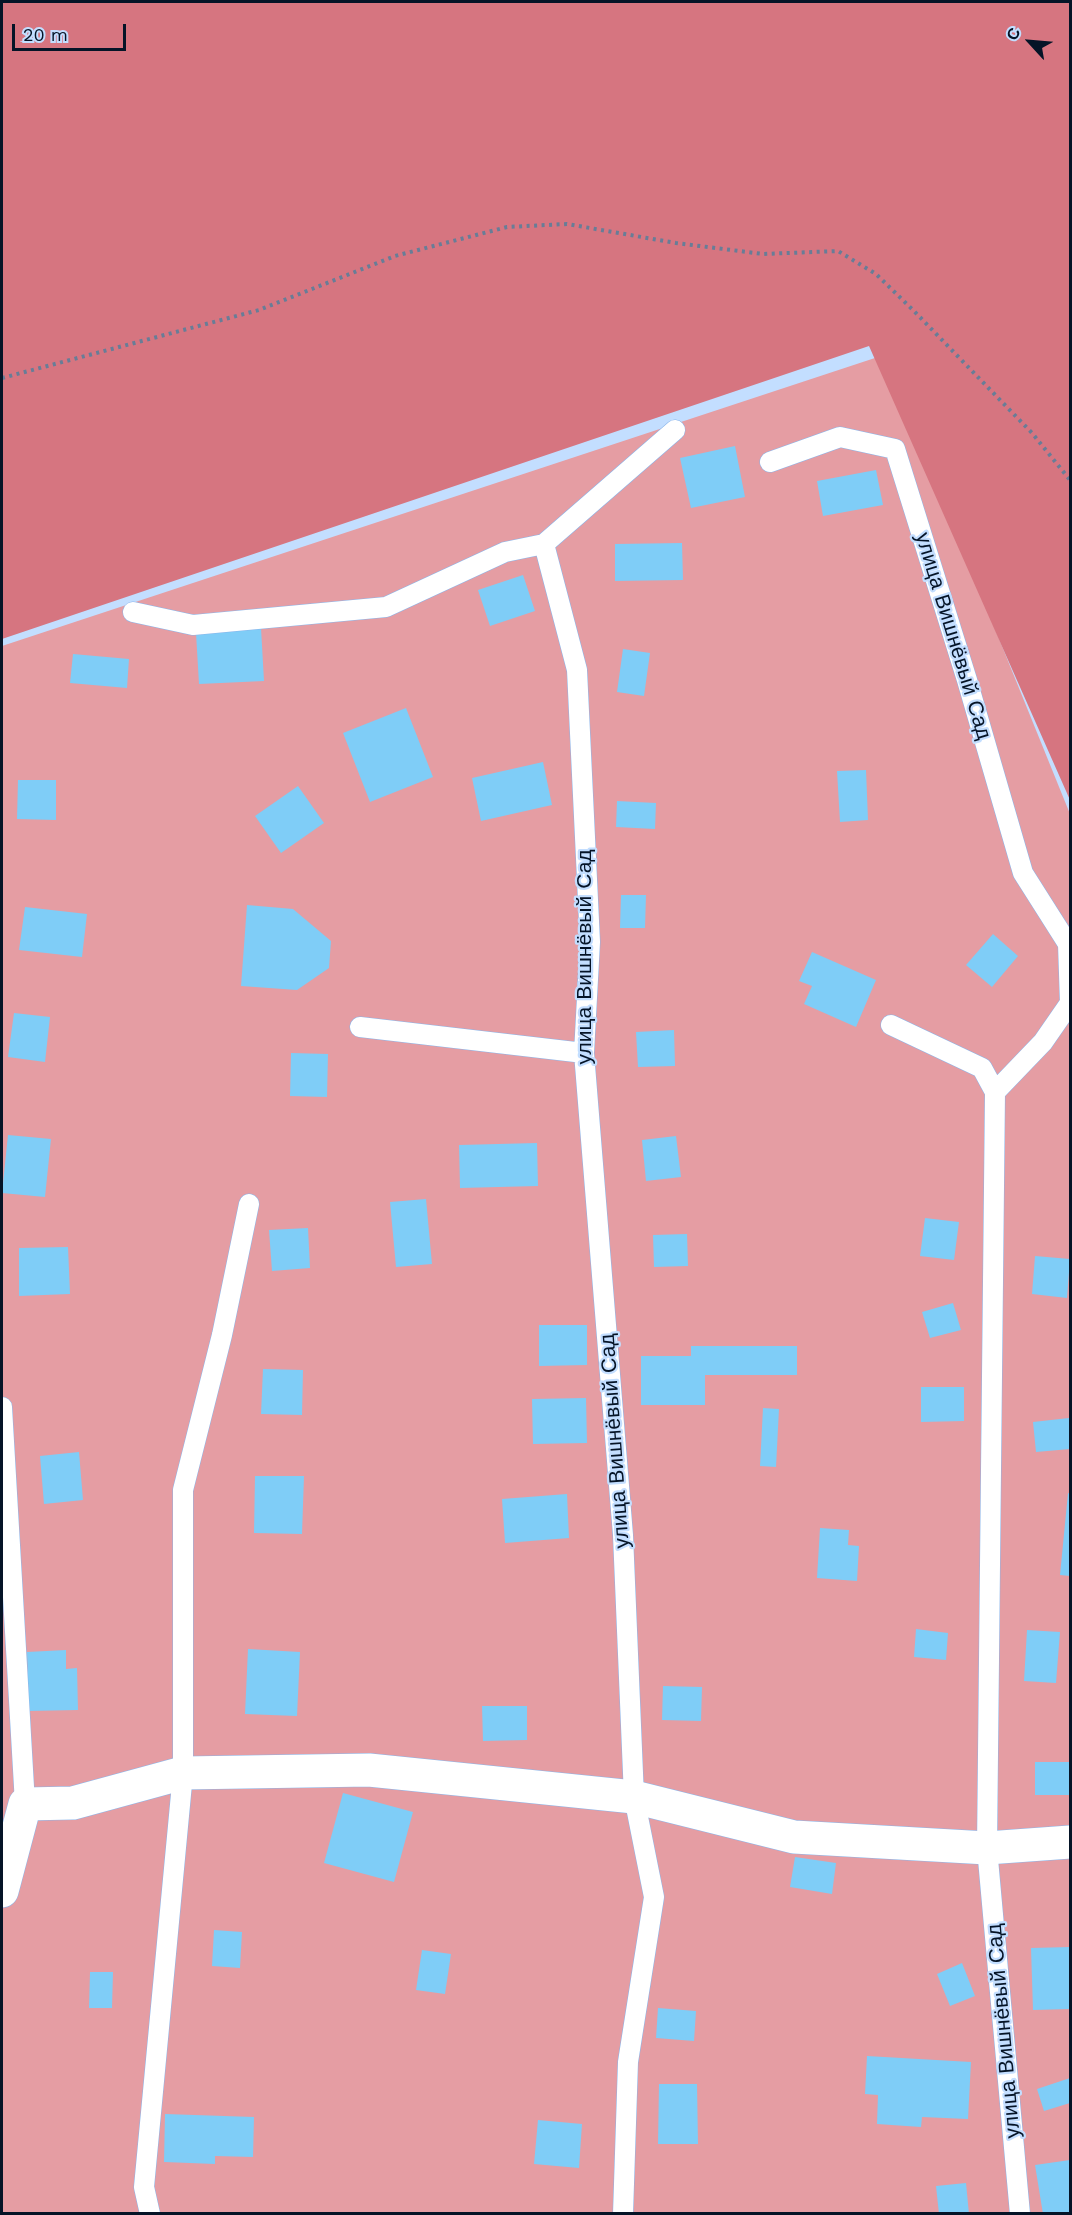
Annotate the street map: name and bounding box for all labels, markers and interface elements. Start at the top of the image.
scale bar [15,12,129,50]
north arrow [1000,12,1060,72]
text: 20 m [23,24,68,45]
text: С [1002,25,1024,43]
street label: улица Вишнёвый Сад [909,529,997,743]
street label: улица Вишнёвый Сад [572,849,598,1065]
street label: улица Вишнёвый Сад [595,1333,635,1549]
street label: улица Вишнёвый Сад [982,1923,1026,2139]

